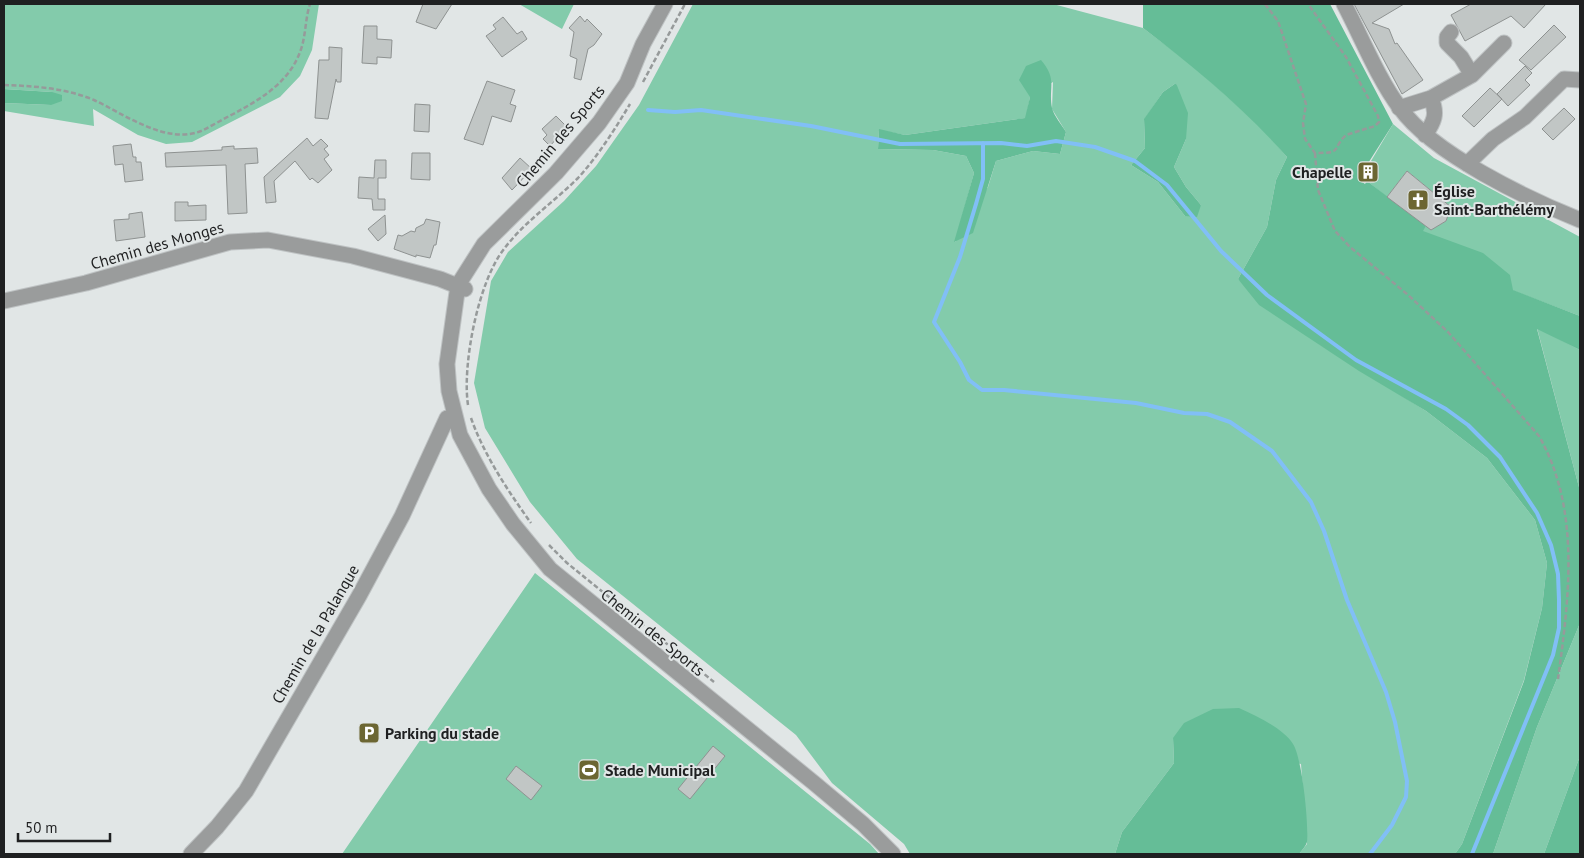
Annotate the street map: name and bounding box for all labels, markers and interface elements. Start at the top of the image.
street label: Chemin des Sports [511,80,609,191]
building icon: Chapelle [1356,160,1380,184]
place label: Chapelle [1292,162,1352,182]
place label: Église Saint-Barthélémy [1434,181,1554,219]
church icon: Église Saint-Barthélémy [1406,188,1430,212]
street label: Chemin des Monges [88,216,226,274]
street label: Chemin de la Palanque [267,561,363,707]
street label: Chemin des Sports [597,584,709,680]
parking icon: Parking du stade [357,721,381,745]
place label: Parking du stade [385,723,499,743]
sports icon: Stade Municipal [577,758,601,782]
place label: Stade Municipal [605,760,715,780]
scale bar [18,810,110,842]
text: 50 m [25,818,58,837]

